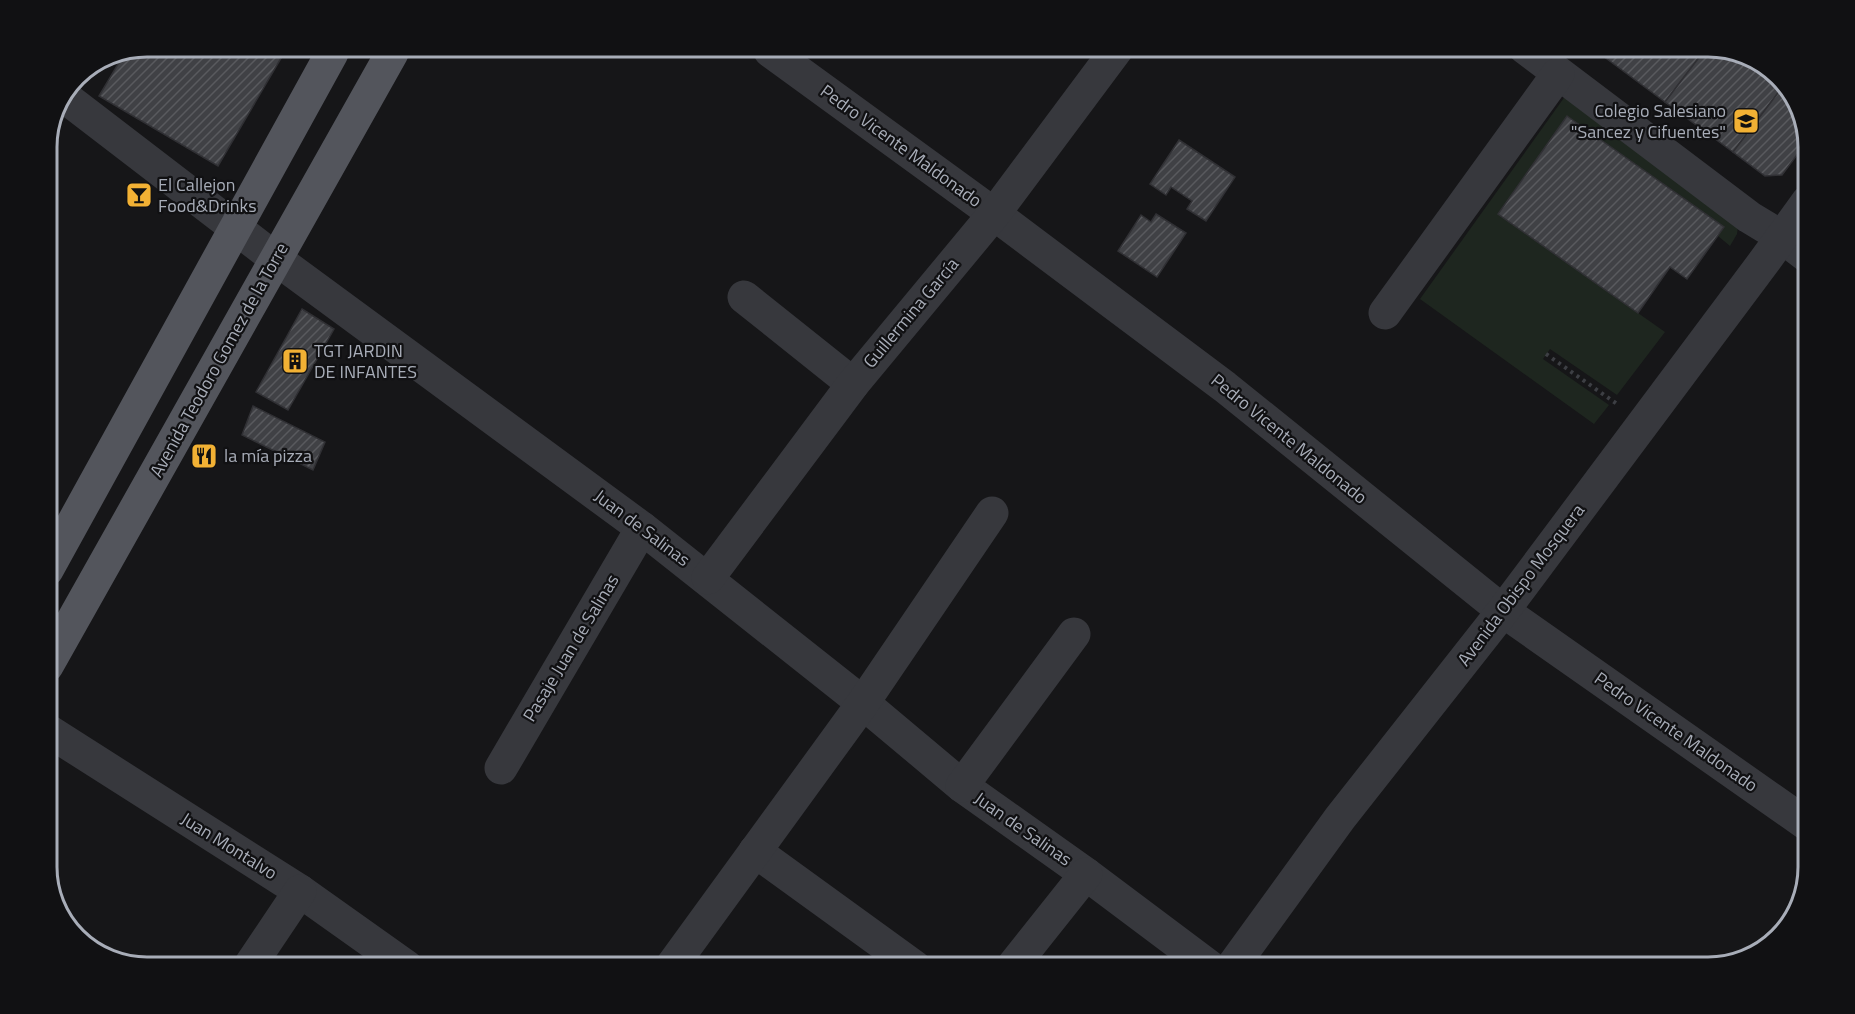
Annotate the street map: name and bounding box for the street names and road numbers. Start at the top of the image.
street label: Pedro Vicente Maldonado [815,78,988,214]
street label: Avenida Teodoro Gomez de la Torre [143,238,294,482]
street label: Guillermina García [856,252,965,374]
street label: Pedro Vicente Maldonado [1205,367,1373,510]
street label: Juan de Salinas [589,483,696,573]
street label: Avenida Obispo Mosquera [1451,498,1591,671]
street label: Pasaje Juan de Salinas [516,569,625,727]
street label: Pedro Vicente Maldonado [1589,665,1763,798]
street label: Juan de Salinas [969,785,1078,872]
street label: Juan Montalvo [176,805,283,886]

